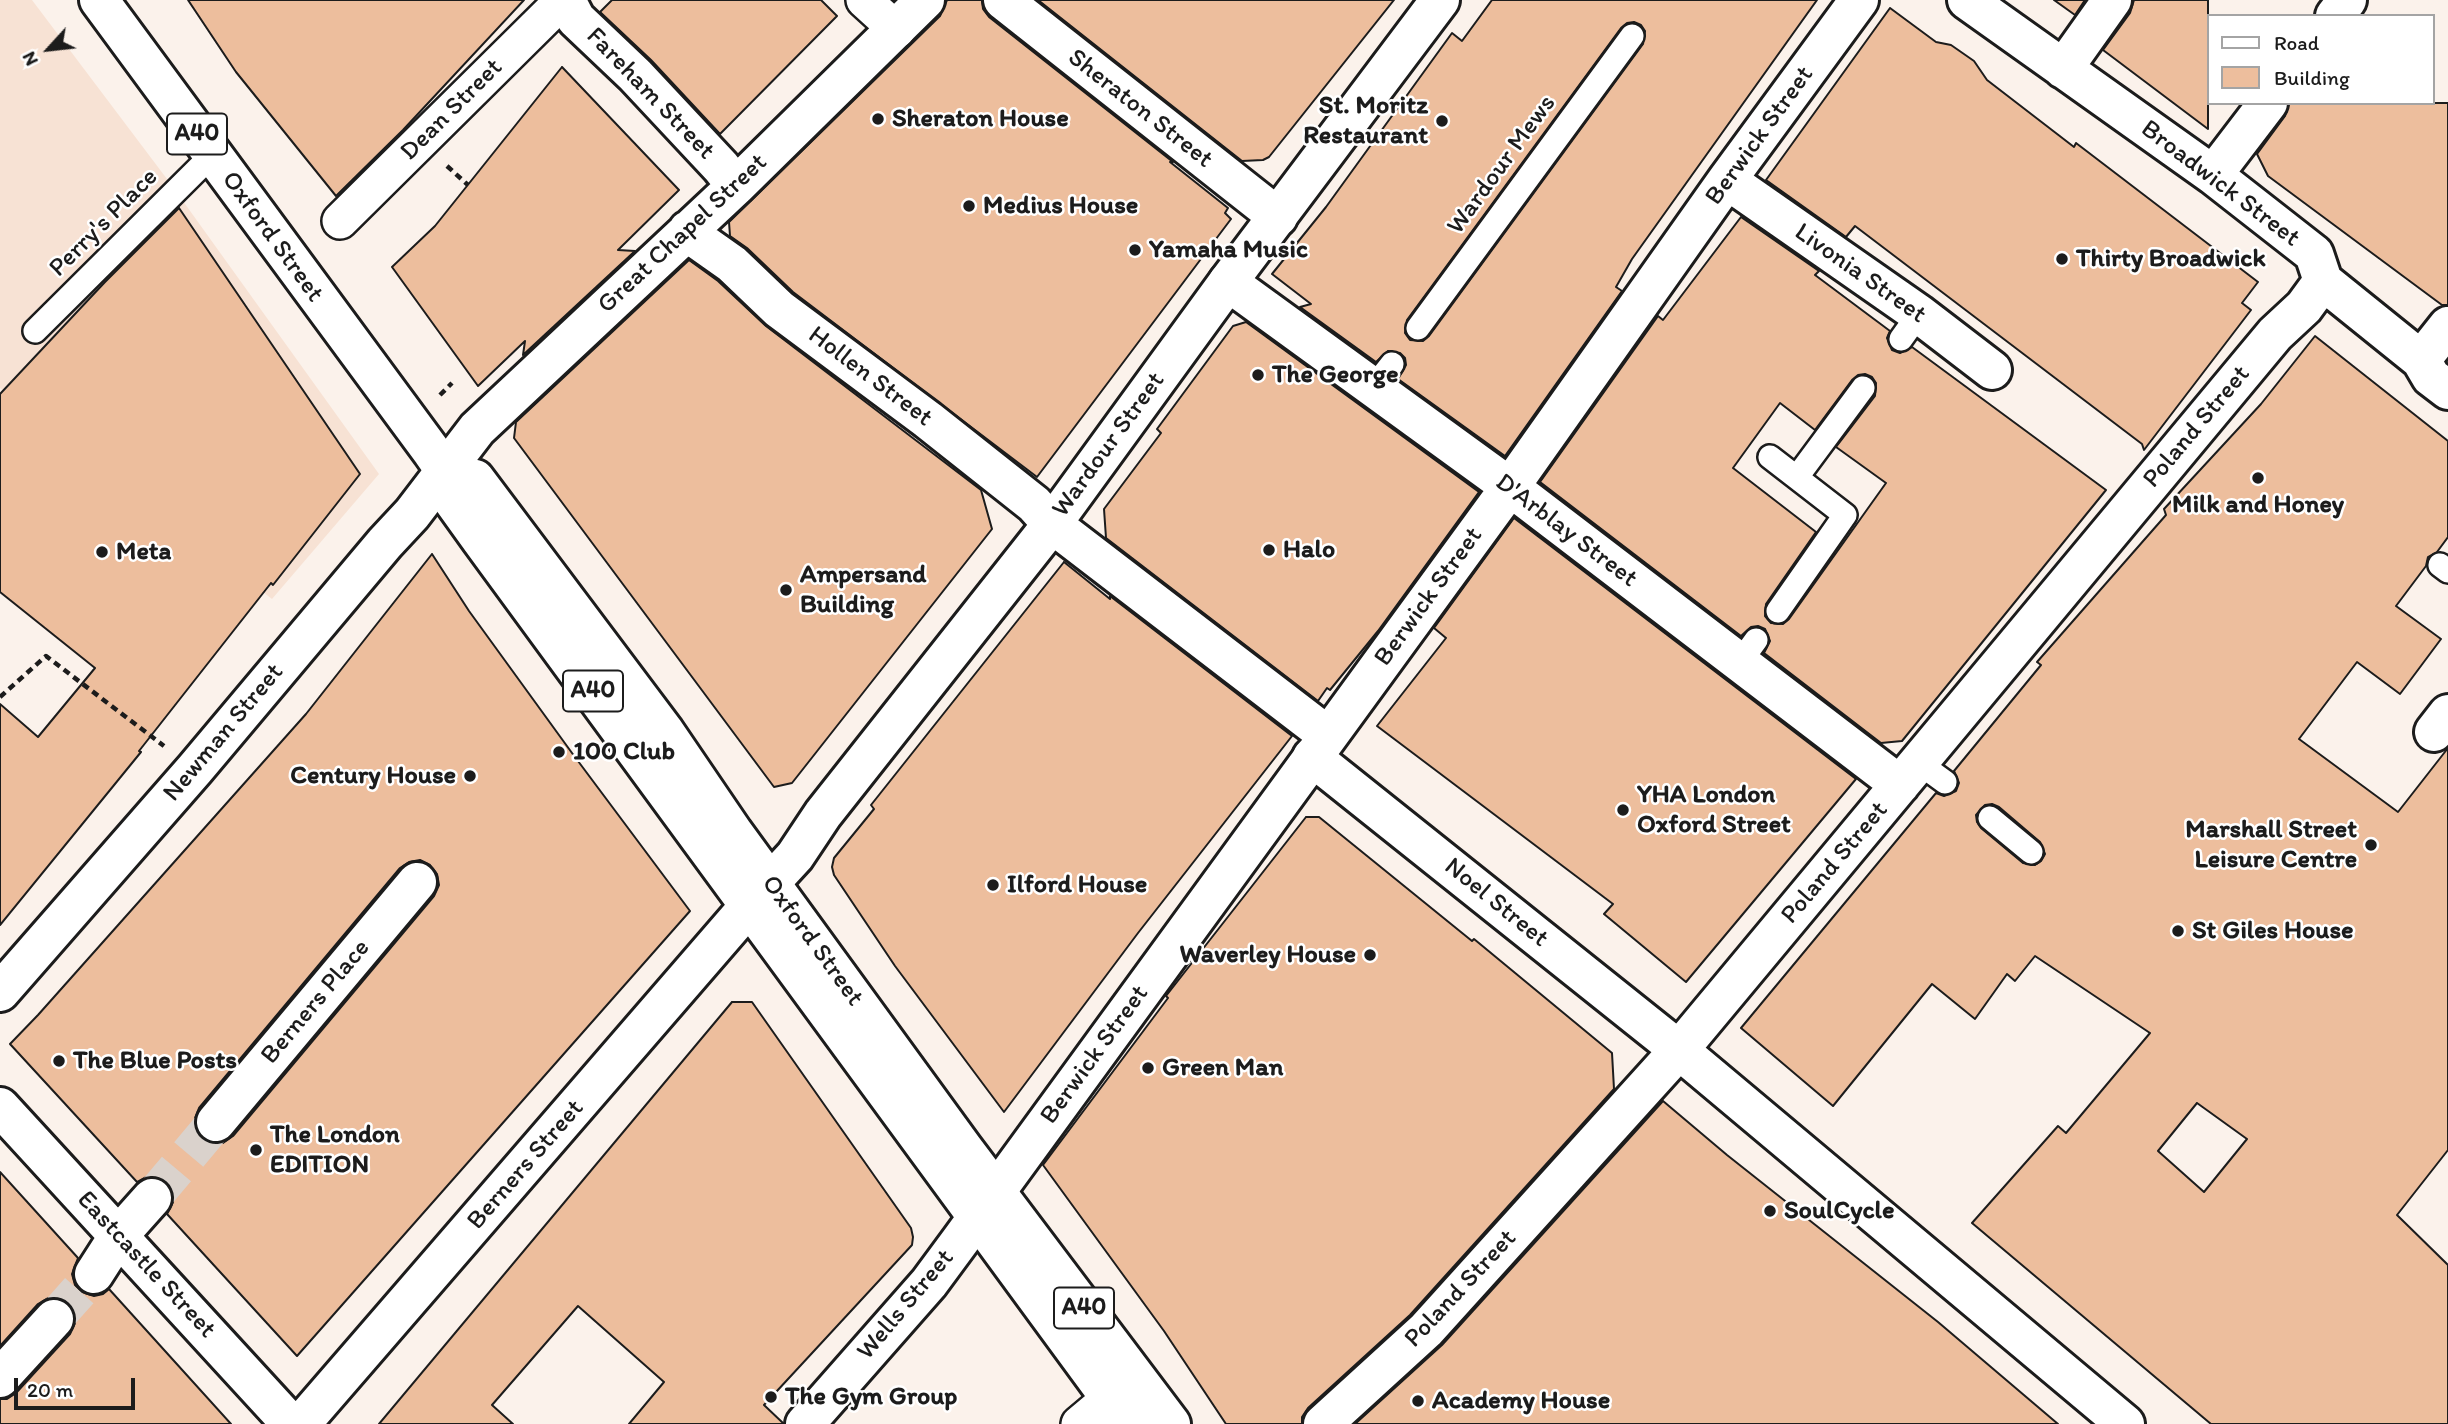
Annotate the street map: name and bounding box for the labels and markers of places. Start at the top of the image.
place label: St. Moritz Restaurant [1303,90,1428,152]
place label: Sheraton House [892,103,1069,135]
marker: Sheraton House [870,111,886,127]
marker: St. Moritz Restaurant [1434,113,1450,129]
place label: Medius House [983,190,1138,222]
marker: Medius House [961,198,977,214]
place label: Yamaha Music [1149,234,1308,266]
marker: Yamaha Music [1127,242,1143,258]
place label: Thirty Broadwick [2076,243,2266,275]
marker: Thirty Broadwick [2054,251,2070,267]
place label: The George [1272,359,1398,391]
marker: The George [1250,367,1266,383]
marker: Milk and Honey [2250,470,2266,486]
place label: Milk and Honey [2172,489,2344,521]
place label: Halo [1283,534,1335,566]
place label: Meta [116,536,171,568]
marker: Halo [1261,542,1277,558]
marker: Meta [94,544,110,560]
place label: Ampersand Building [800,559,926,620]
marker: Ampersand Building [778,582,794,598]
place label: 100 Club [573,736,675,768]
marker: 100 Club [551,744,567,760]
place label: Century House [290,760,456,792]
marker: Century House [462,768,478,784]
place label: YHA London Oxford Street [1637,779,1791,840]
marker: YHA London Oxford Street [1615,802,1631,818]
place label: Marshall Street Leisure Centre [2185,814,2357,876]
marker: Marshall Street Leisure Centre [2363,837,2379,853]
place label: Ilford House [1007,869,1147,901]
marker: Ilford House [985,877,1001,893]
place label: St Giles House [2192,915,2354,947]
marker: St Giles House [2170,923,2186,939]
place label: Waverley House [1180,939,1356,971]
marker: Waverley House [1362,947,1378,963]
place label: The Blue Posts [73,1045,237,1077]
place label: Green Man [1162,1052,1283,1084]
marker: The Blue Posts [51,1053,67,1069]
marker: Green Man [1140,1060,1156,1076]
place label: The London EDITION [270,1119,400,1180]
marker: The London EDITION [248,1142,264,1158]
place label: SoulCycle [1784,1195,1894,1227]
marker: SoulCycle [1762,1203,1778,1219]
place label: The Gym Group [785,1381,957,1413]
place label: Academy House [1432,1385,1610,1417]
marker: The Gym Group [763,1389,779,1405]
marker: Academy House [1410,1393,1426,1409]

